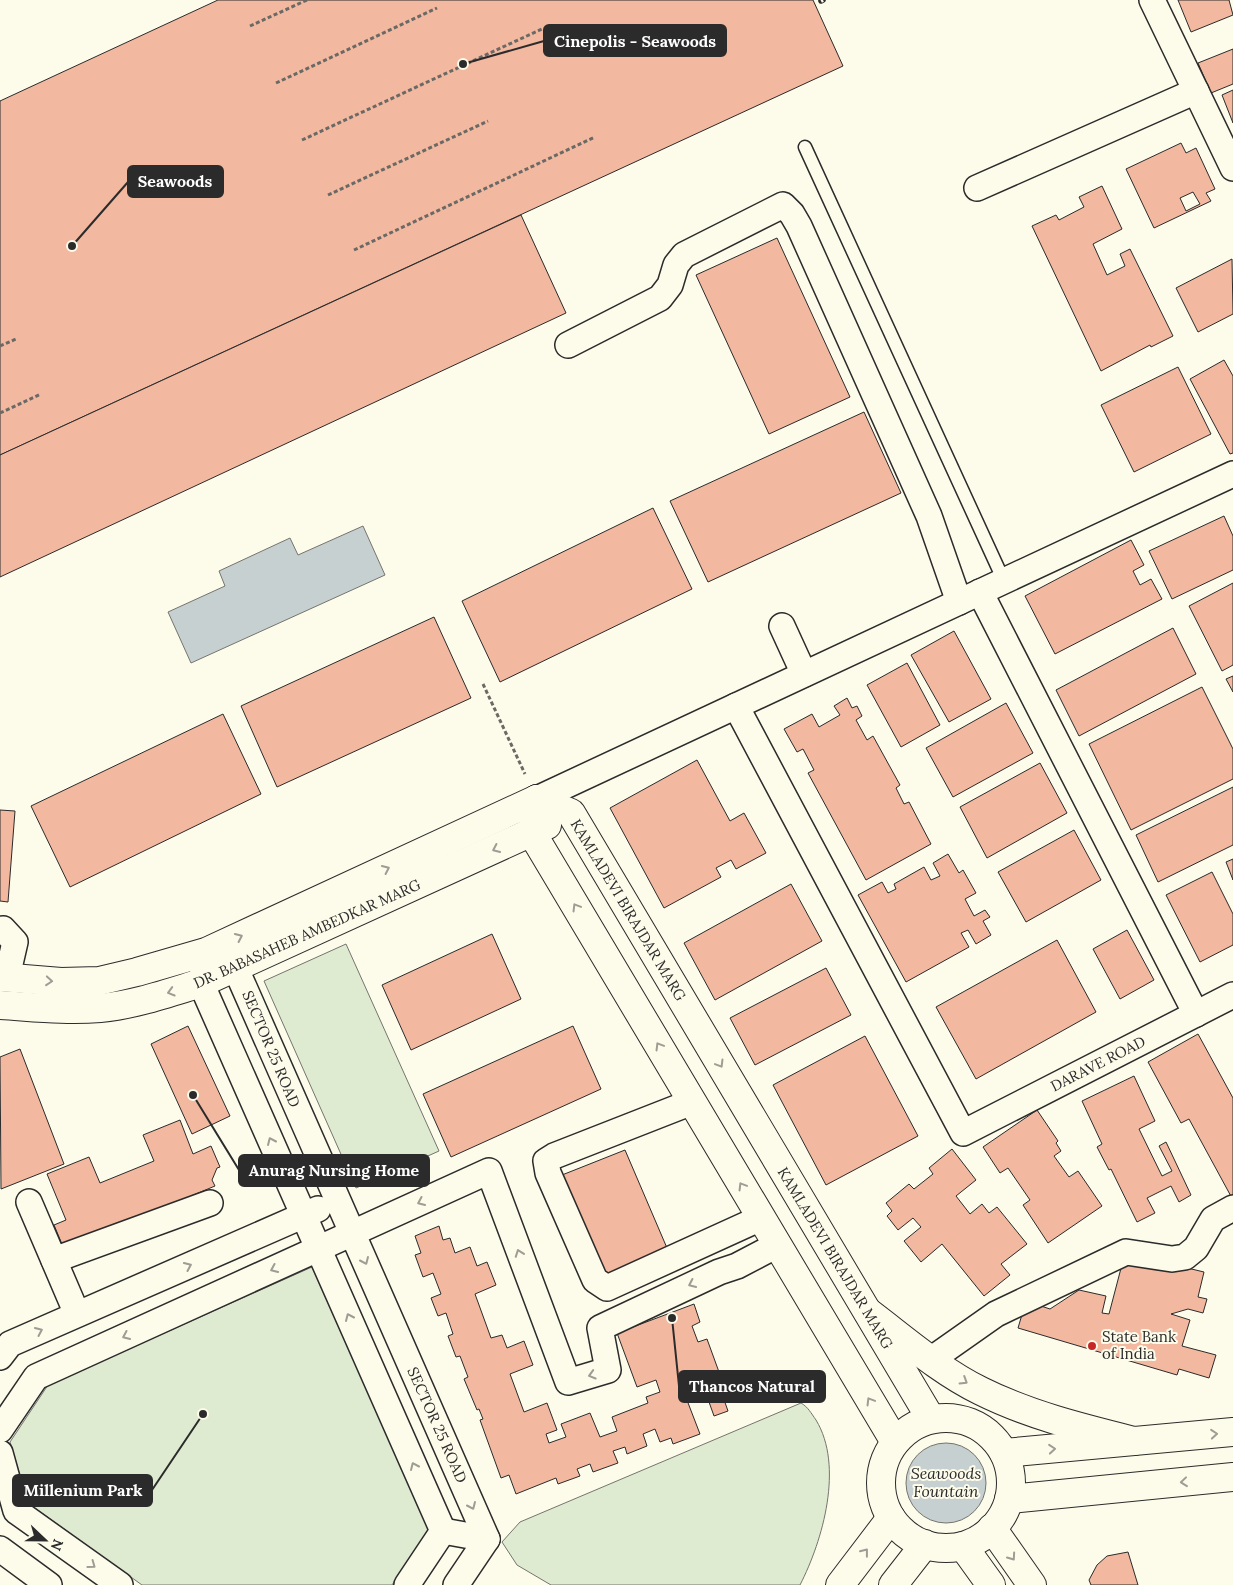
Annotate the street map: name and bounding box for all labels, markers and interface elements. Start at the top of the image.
callout: Cinepolis - Seawoods [544,25,726,56]
text: Cinepolis - Seawoods [554,31,716,51]
callout: Seawoods [128,166,223,197]
text: Seawoods [138,171,213,191]
street label: KAMLADEVI BIRAJDAR MARG [567,815,691,1005]
one-way arrow [492,843,501,853]
one-way arrow [381,864,390,875]
street label: DR. BABASAHEB AMBEDKAR MARG [190,874,424,992]
one-way arrow [572,903,582,912]
one-way arrow [234,933,243,943]
one-way arrow [45,975,53,986]
one-way arrow [167,986,176,996]
street label: SECTOR 25 ROAD [238,988,305,1110]
street label: DARAVE ROAD [1047,1031,1148,1096]
one-way arrow [655,1043,665,1052]
one-way arrow [714,1058,724,1067]
one-way arrow [266,1137,277,1146]
callout: Anurag Nursing Home [239,1155,429,1186]
text: Anurag Nursing Home [249,1160,420,1180]
street label: KAMLADEVI BIRAJDAR MARG [774,1163,898,1353]
one-way arrow [738,1182,748,1191]
one-way arrow [417,1196,426,1206]
one-way arrow [515,1250,525,1258]
one-way arrow [358,1256,369,1265]
one-way arrow [183,1261,192,1272]
one-way arrow [270,1263,279,1274]
one-way arrow [688,1278,697,1289]
one-way arrow [344,1313,355,1322]
one-way arrow [35,1326,43,1336]
place label: State Bank of India [1102,1327,1176,1363]
one-way arrow [122,1330,131,1341]
marker: State Bank of India [1086,1340,1098,1352]
street label: SECTOR 25 ROAD [403,1364,472,1486]
one-way arrow [587,1369,596,1380]
callout: Thancos Natural [679,1371,825,1402]
one-way arrow [959,1374,968,1384]
text: Thancos Natural [689,1376,815,1396]
one-way arrow [867,1397,877,1406]
one-way arrow [1210,1429,1218,1440]
one-way arrow [1049,1444,1057,1455]
one-way arrow [410,1462,421,1471]
water label: Seawoods Fountain [911,1463,981,1501]
callout: Millenium Park [13,1475,152,1506]
one-way arrow [1180,1476,1188,1487]
text: Millenium Park [24,1480,143,1500]
one-way arrow [466,1501,477,1510]
north arrow [20,1515,70,1565]
text: N [47,1536,67,1553]
one-way arrow [860,1549,868,1558]
one-way arrow [1006,1551,1015,1560]
one-way arrow [86,1559,96,1568]

